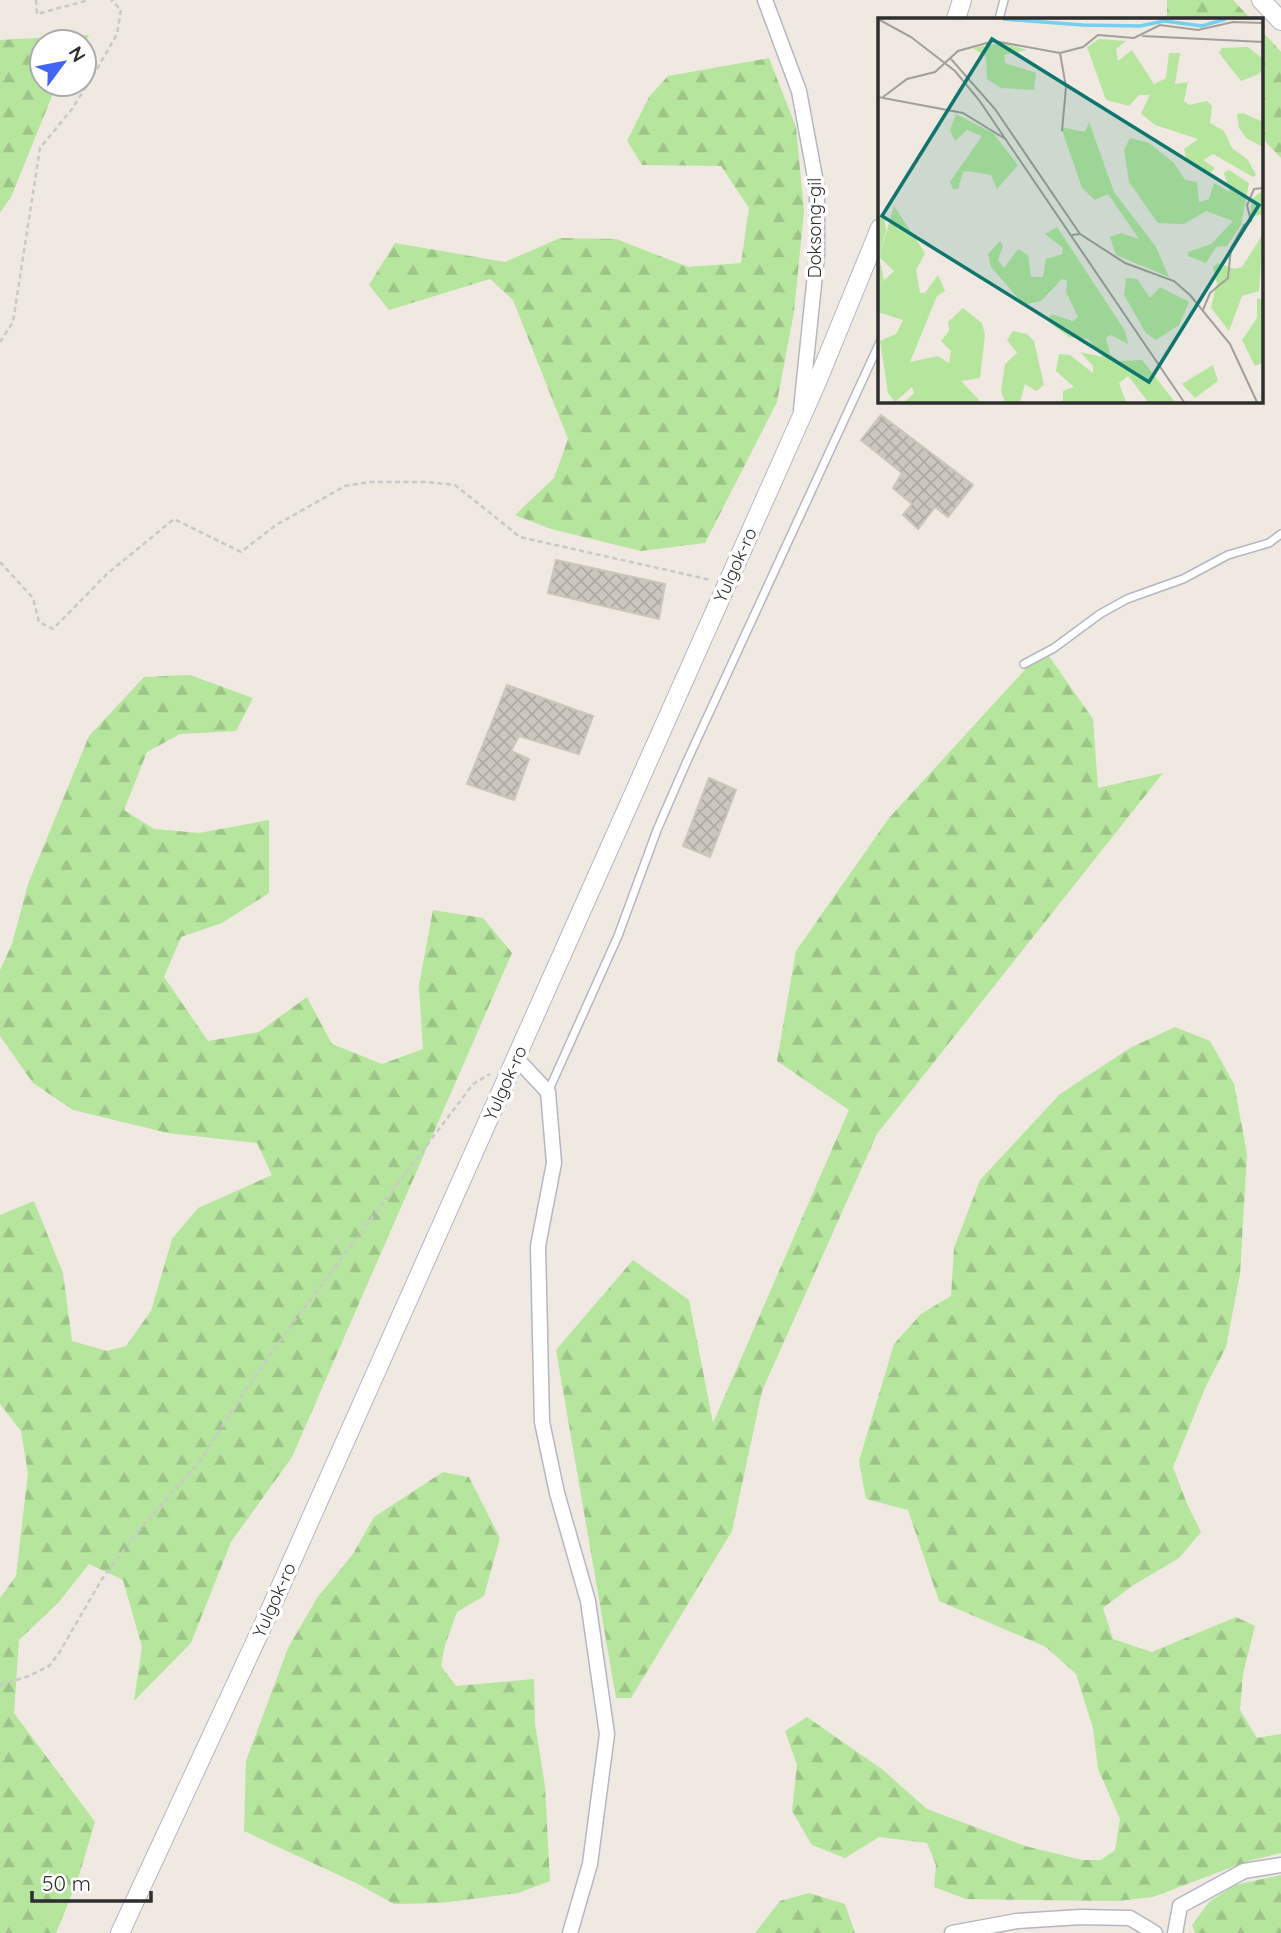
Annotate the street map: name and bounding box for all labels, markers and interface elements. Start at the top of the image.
inset map [878,18,1264,402]
north arrow [28,28,98,98]
text: N [64,42,91,66]
street label: Doksong-gil [803,178,826,278]
street label: Yulgok-ro [708,524,762,606]
street label: Yulgok-ro [478,1042,532,1124]
street label: Yulgok-ro [247,1559,301,1641]
scale bar [32,1860,150,1904]
text: 50 m [42,1870,91,1896]

